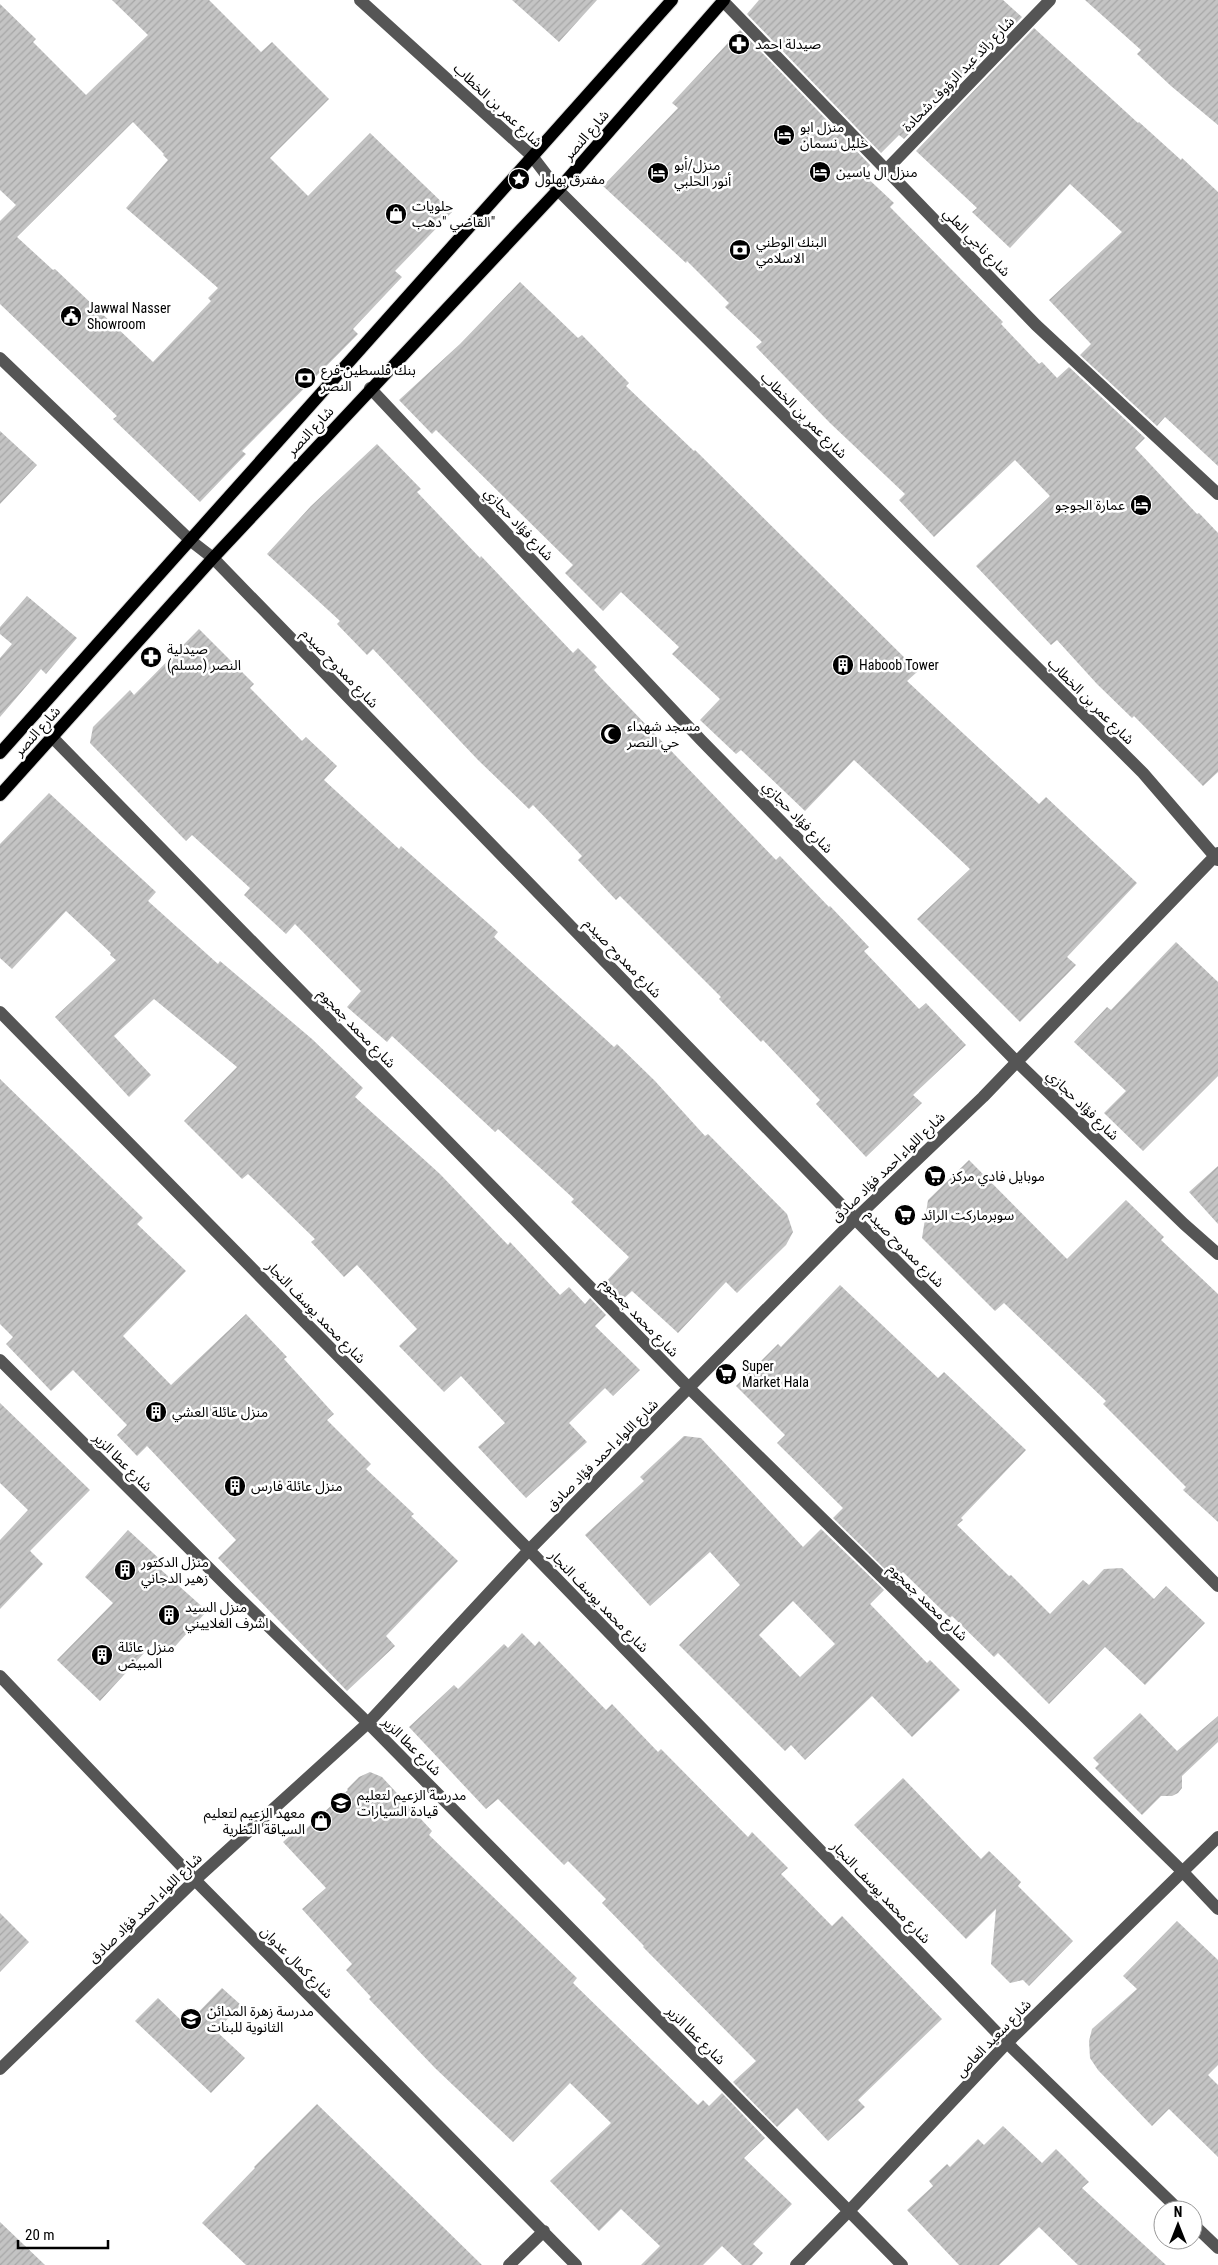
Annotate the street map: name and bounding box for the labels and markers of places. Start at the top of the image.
pharmacy icon: صيدلة احمد [727,32,751,56]
place label: صيدلة احمد [755,36,821,52]
place label: منزل ابو خليل نسمان [800,119,869,152]
hotel icon: منزل ابو خليل نسمان [772,123,796,147]
place label: منزل/أبو أنور الحلبي [674,156,732,192]
hotel icon: منزل ال ياسين [808,160,832,184]
hotel icon: منزل/أبو أنور الحلبي [646,161,670,185]
place label: منزل ال ياسين [836,164,918,181]
place icon: مفترق بهلول [507,167,531,191]
place label: مفترق بهلول [535,171,605,188]
place label: حلويات القاضي "دهب" [412,198,495,233]
shop icon: حلويات القاضي "دهب" [384,202,408,226]
place label: البنك الوطني الاسلامي [756,234,827,269]
bank icon: البنك الوطني الاسلامي [728,238,752,262]
place label: Jawwal Nasser Showroom [87,300,171,332]
public building icon: Jawwal Nasser Showroom [59,304,83,328]
place label: بنك فلسطين-فرع النصر [320,362,416,395]
bank icon: بنك فلسطين-فرع النصر [293,366,317,390]
hotel icon: عمارة الجوجو [1129,493,1153,517]
place label: عمارة الجوجو [1055,497,1125,514]
place label: صيدلية النصر (مسلم) [167,641,241,676]
pharmacy icon: صيدلية النصر (مسلم) [139,645,163,669]
building icon: Haboob Tower [831,653,855,677]
place label: Haboob Tower [859,657,939,673]
place label: مسجد شهداء حي النصر [626,718,700,753]
mosque icon: مسجد شهداء حي النصر [599,722,623,746]
supermarket icon: موبايل فادي مركز [923,1164,947,1188]
place label: موبايل فادي مركز [950,1168,1045,1187]
supermarket icon: سوبرماركت الرائد [893,1203,917,1227]
place label: سوبرماركت الرائد [921,1207,1014,1224]
place label: Super Market Hala [742,1358,809,1390]
supermarket icon: Super Market Hala [714,1362,738,1386]
building icon: منزل عائلة العشي [144,1400,168,1424]
place label: منزل عائلة العشي [172,1404,268,1423]
building icon: منزل عائلة فارس [223,1474,247,1498]
place label: منزل عائلة فارس [251,1478,343,1495]
place label: منزل الدكتور زهير الدجاني [140,1554,209,1589]
building icon: منزل الدكتور زهير الدجاني [113,1558,137,1582]
place label: منزل السيد اشرف الغلاييني [185,1599,269,1634]
building icon: منزل السيد اشرف الغلاييني [157,1603,181,1627]
place label: منزل عائلة المبيض [118,1639,175,1672]
building icon: منزل عائلة المبيض [90,1643,114,1667]
place label: مدرسة الزعيم لتعليم قيادة السيارات [357,1787,466,1820]
school or university icon: مدرسة الزعيم لتعليم قيادة السيارات [329,1791,353,1815]
place label: معهد الزعيم لتعليم السياقة النظرية [204,1805,305,1838]
shop icon: معهد الزعيم لتعليم السياقة النظرية [309,1809,333,1833]
place label: مدرسة زهرة المدائن الثانوية للبنات [207,2003,314,2036]
school or university icon: مدرسة زهرة المدائن الثانوية للبنات [179,2007,203,2031]

